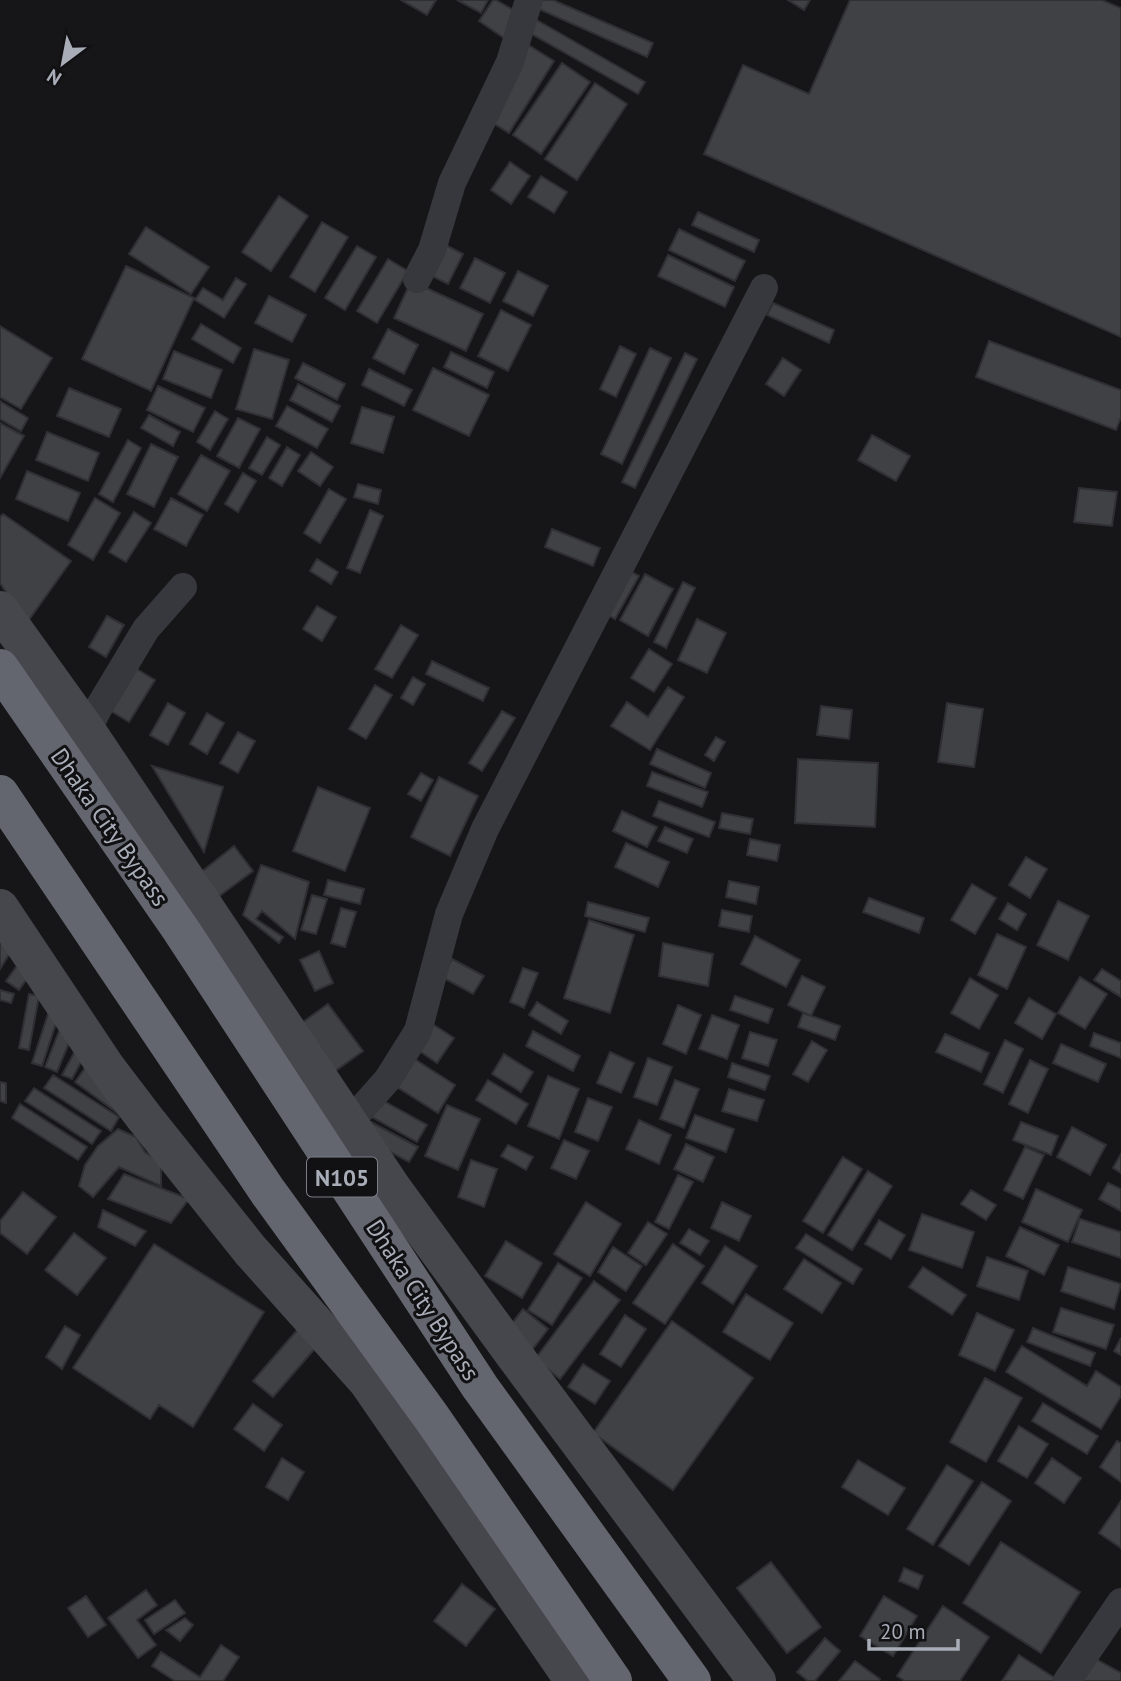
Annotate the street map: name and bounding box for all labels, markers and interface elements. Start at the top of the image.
north arrow [28,28,98,98]
text: N [42,64,66,91]
street label: Dhaka City Bypass [44,742,176,912]
road number: N105 [307,1158,377,1196]
street label: Dhaka City Bypass [359,1214,487,1386]
scale bar [869,1608,958,1652]
text: 20 m [880,1618,926,1645]

